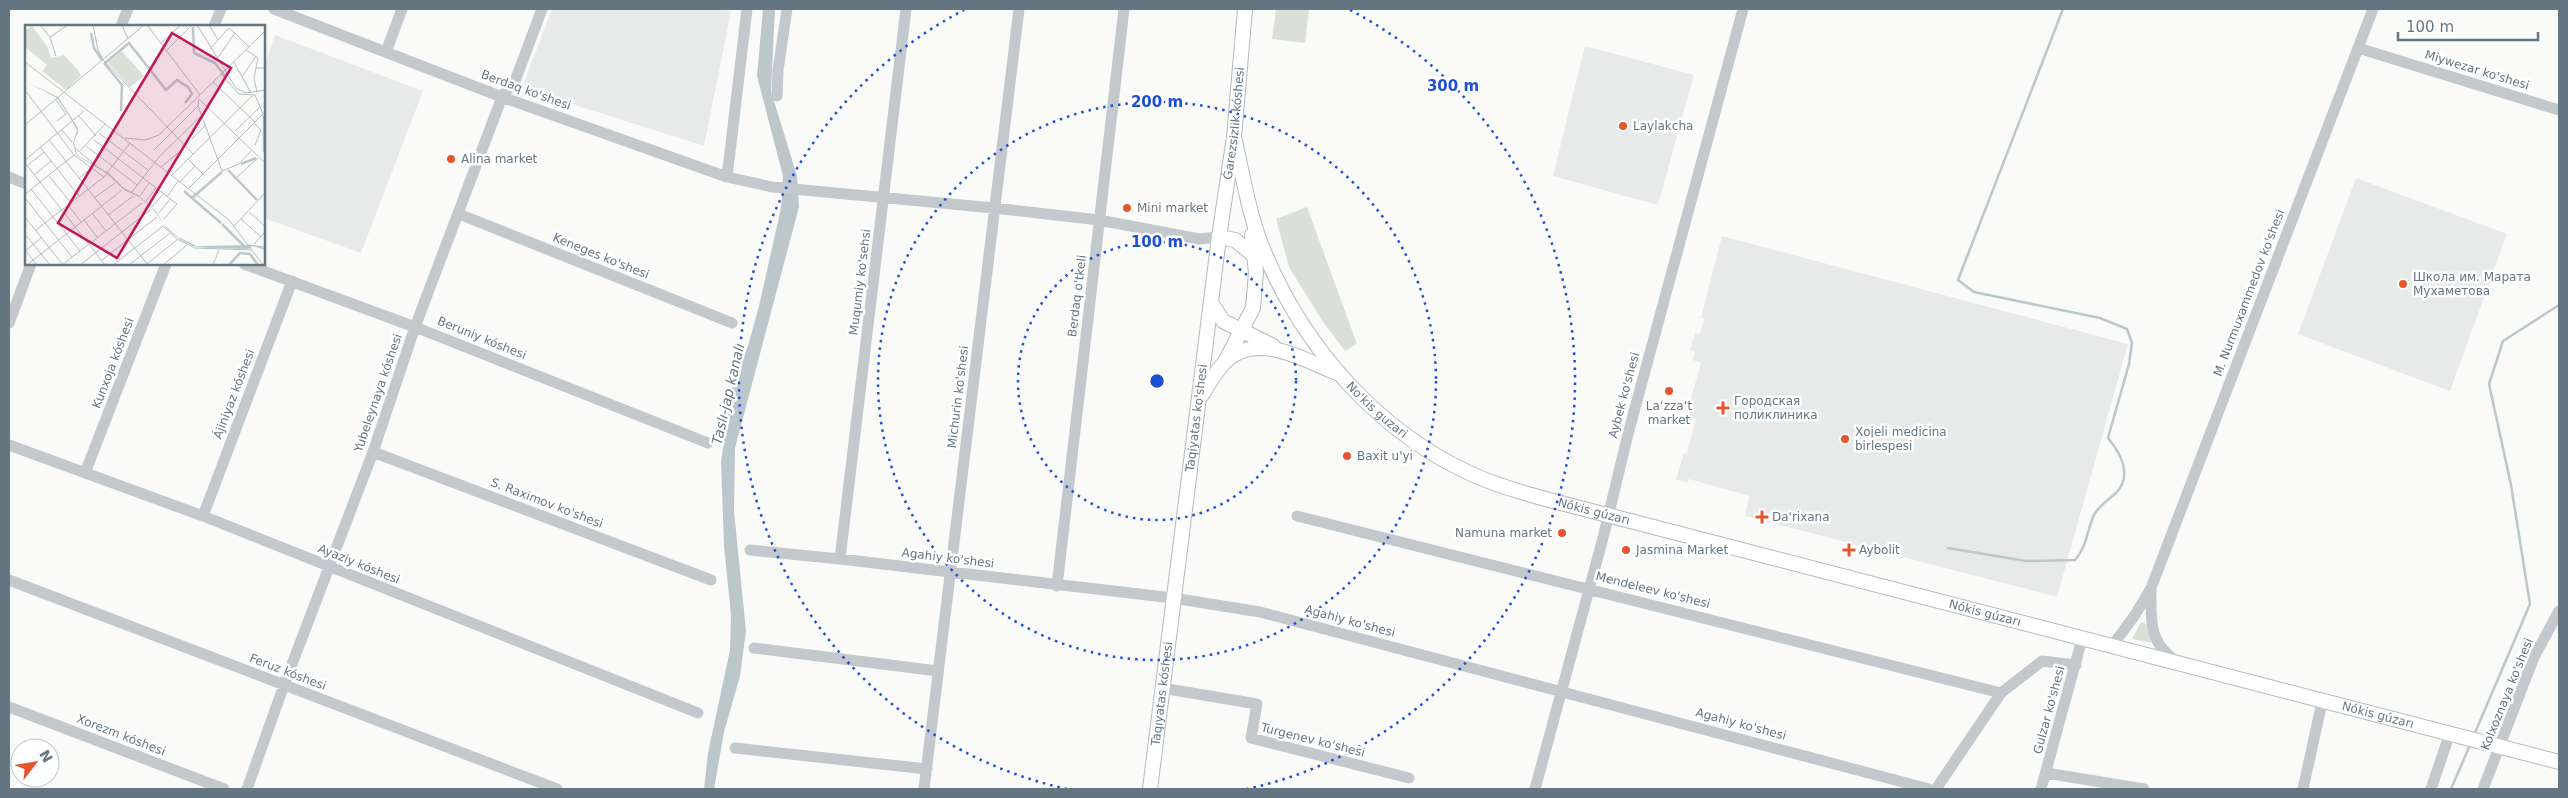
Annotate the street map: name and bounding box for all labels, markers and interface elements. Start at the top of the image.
scale bar [2398,10,2538,42]
text: 100 m [2406,18,2454,36]
inset map [25,25,265,265]
street label: Miywezar ko'shesi [2423,47,2531,93]
street label: Ǵarezsizlik kóshesi [1220,66,1247,181]
street label: Berdaq ko'shesi [479,67,573,113]
text: 300 m [1427,77,1479,95]
text: 200 m [1131,93,1183,111]
place label: Laylakcha [1633,119,1693,133]
marker: Laylakcha [1617,120,1629,132]
place label: Alina market [461,152,538,166]
marker: Alina market [445,153,457,165]
place label: Mini market [1137,201,1208,215]
marker: Mini market [1121,202,1133,214]
street label: M. Nurmuxammedov ko'shesi [2211,208,2287,378]
street label: Muqumiy ko'sehsi [847,228,873,336]
street label: Keneges ko'shesi [551,230,651,282]
text: 100 m [1131,233,1183,251]
street label: Berdaq o'tkeli [1065,254,1089,338]
place label: Школа им. Марата Мухаметова [2413,270,2531,298]
marker: Школа им. Марата Мухаметова [2397,278,2409,290]
street label: Beruniy kóshesi [435,314,529,362]
street label: Kunxoja kóshesi [89,316,137,410]
street label: Yubeleynaya kóshesi [351,332,405,455]
water label: Taslı-jap kanalı [709,342,747,446]
street label: Michurin ko'shesi [945,345,971,449]
street label: Ájiniyaz kóshesi [209,347,258,441]
street label: Aybek ko'shesi [1606,351,1642,439]
street label: Taqiyatas ko'shesi [1183,363,1210,474]
centre of rings [1148,372,1166,390]
street label: No'kis guzari [1343,379,1410,441]
marker: Laʻzzaʻt market [1663,385,1675,397]
place label: Городская поликлиника [1734,394,1818,422]
place label: Laʻzzaʻt market [1646,399,1692,427]
marker: Городская поликлиника [1716,401,1730,415]
place label: Xojeli medicina birlespesi [1855,425,1947,453]
marker: Xojeli medicina birlespesi [1839,433,1851,445]
place label: Baxit u'yi [1357,449,1413,463]
marker: Baxit u'yi [1341,450,1353,462]
street label: S. Raximov ko'shesi [489,475,605,531]
street label: Nókis gúzarı [1556,495,1631,528]
place label: Da'rixana [1772,510,1830,524]
marker: Da'rixana [1756,511,1768,523]
place label: Namuna market [1455,526,1552,540]
marker: Namuna market [1556,527,1568,539]
street label: Ayaziy kóshesi [316,541,402,587]
place label: Jasmina Market [1635,543,1728,557]
place label: Aybolit [1859,543,1900,557]
marker: Jasmina Market [1620,544,1632,556]
marker: Aybolit [1843,544,1855,556]
street label: Agahiy ko'shesi [901,545,995,571]
street label: Mendeleev ko'shesi [1594,569,1712,611]
street label: Nókis gúzarı [1947,597,2022,629]
street label: Agahiy ko'shesi [1303,602,1397,640]
street label: Kolxoznaya ko'shesi [2478,636,2536,752]
street label: Taqıyatas kóshesi [1148,641,1175,748]
street label: Feruz kóshesi [248,651,328,693]
street label: Gulzar ko'shesi [2031,664,2067,756]
street label: Nókis gúzarı [2340,699,2415,731]
street label: Agahiy ko'shesi [1694,705,1788,743]
street label: Xorezm kóshesi [75,712,167,758]
street label: Turgenev ko'shesi [1259,720,1366,760]
north arrow [10,738,60,788]
text: N [36,747,56,765]

